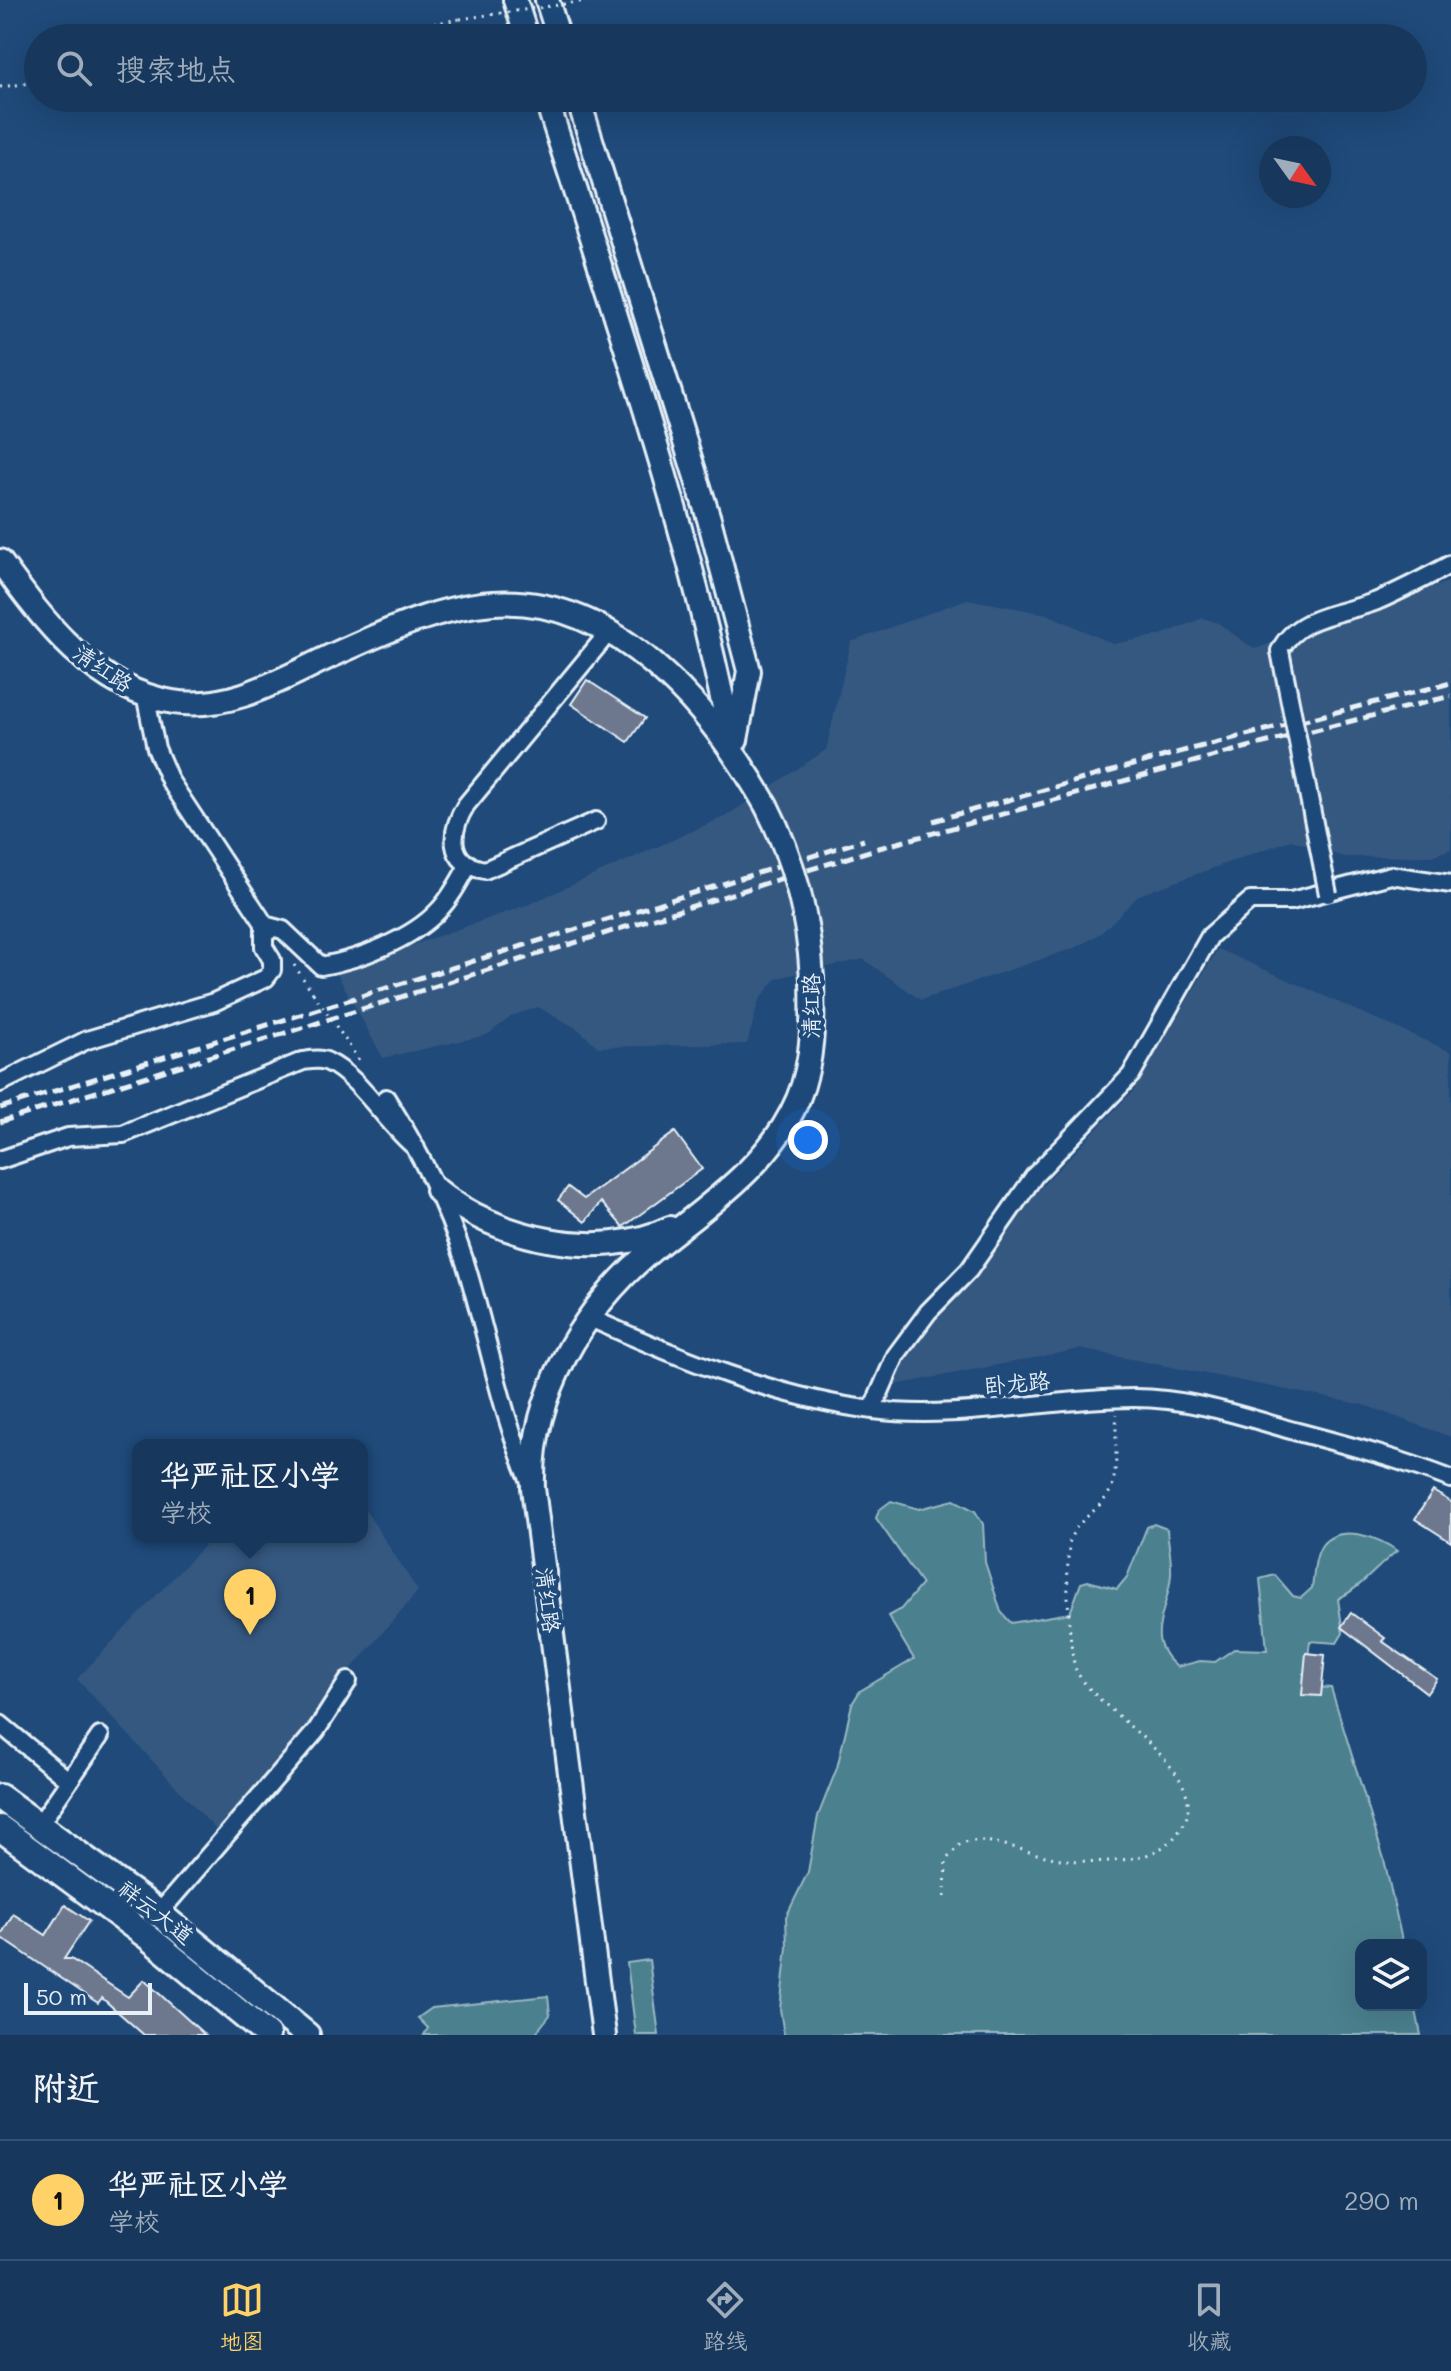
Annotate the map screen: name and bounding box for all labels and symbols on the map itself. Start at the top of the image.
north arrow [1259,136,1331,208]
street label: 清红路 [68,637,139,698]
street label: 清红路 [796,973,825,1039]
your location [788,1120,828,1160]
street label: 卧龙路 [983,1365,1051,1400]
street label: 清红路 [530,1565,567,1634]
pin: 1 [224,1569,276,1635]
street label: 祥云大道 [113,1873,200,1950]
scale bar [24,1979,152,2015]

